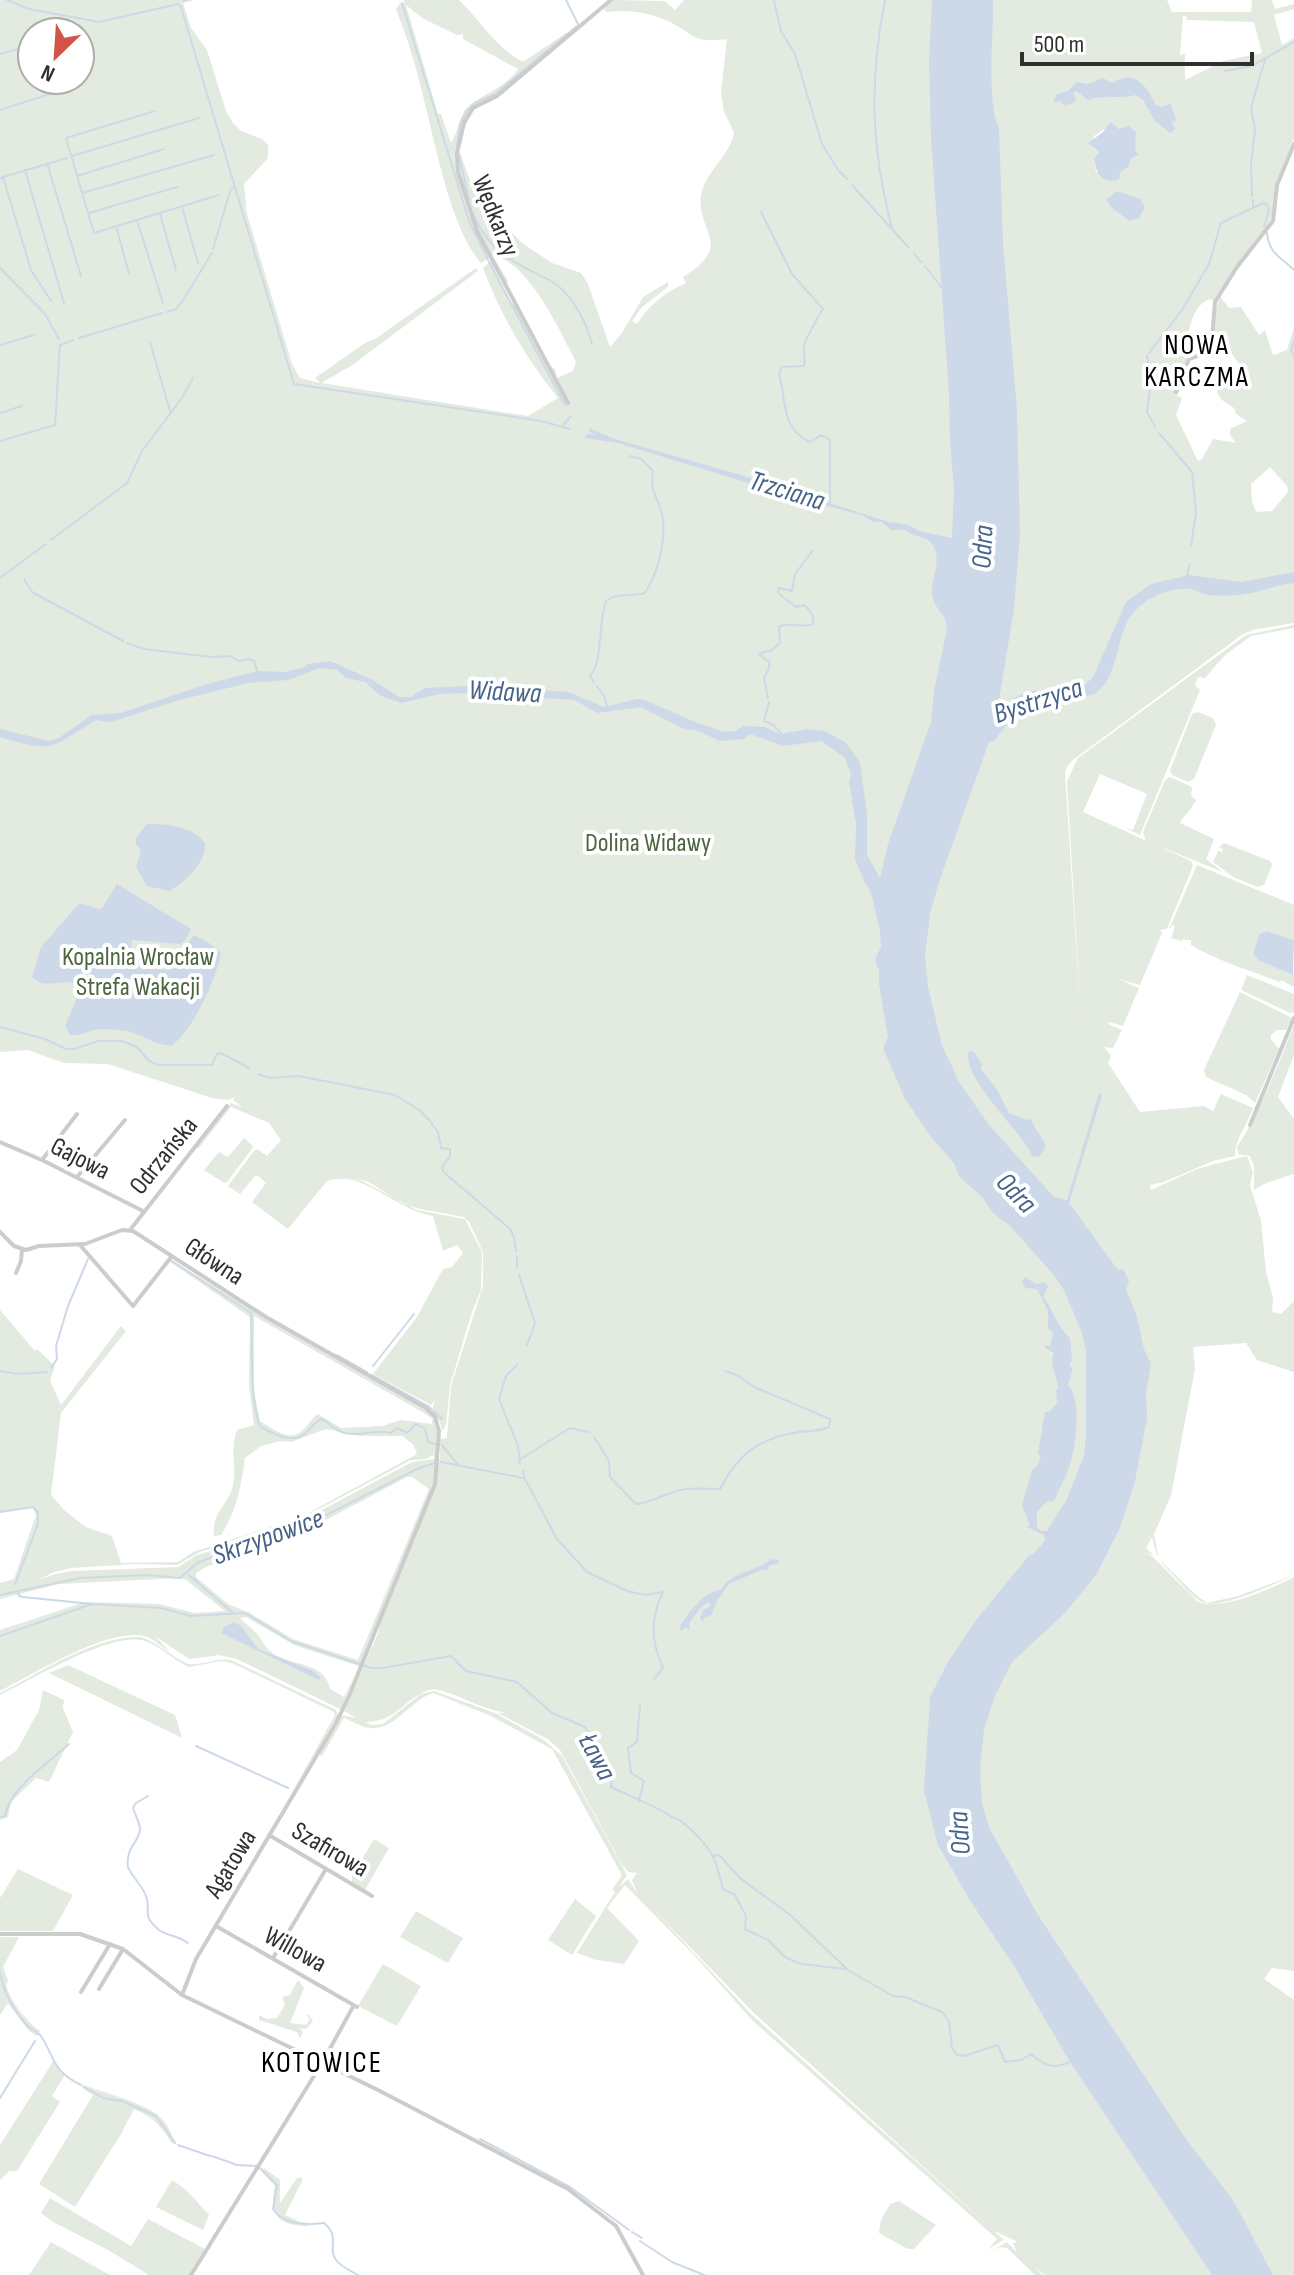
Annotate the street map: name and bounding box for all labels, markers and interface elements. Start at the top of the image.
north arrow [16,16,96,96]
scale bar [1022,16,1252,66]
text: 500 m [1034,30,1084,59]
text: N [37,58,59,87]
street label: Wędkarzy [465,171,525,261]
district label: NOWA KARCZMA [1144,329,1250,394]
water label: Trzciana [745,464,829,518]
water label: Odra [965,524,1001,570]
water label: Bystrzyca [990,671,1087,731]
water label: Widawa [468,674,543,710]
park label: Dolina Widawy [585,828,711,859]
park label: Kopalnia Wrocław Strefa Wakacji [62,942,214,1003]
street label: Odrzańska [123,1111,205,1201]
street label: Gajowa [45,1131,115,1187]
water label: Odra [989,1166,1044,1221]
street label: Główna [179,1231,249,1293]
water label: Skrzypowice [208,1502,328,1572]
water label: Ława [571,1728,623,1786]
water label: Odra [942,1809,978,1856]
street label: Szafirowa [286,1816,374,1884]
street label: Agatowa [198,1824,263,1905]
street label: Willowa [258,1920,332,1980]
district label: KOTOWICE [261,2045,383,2081]

